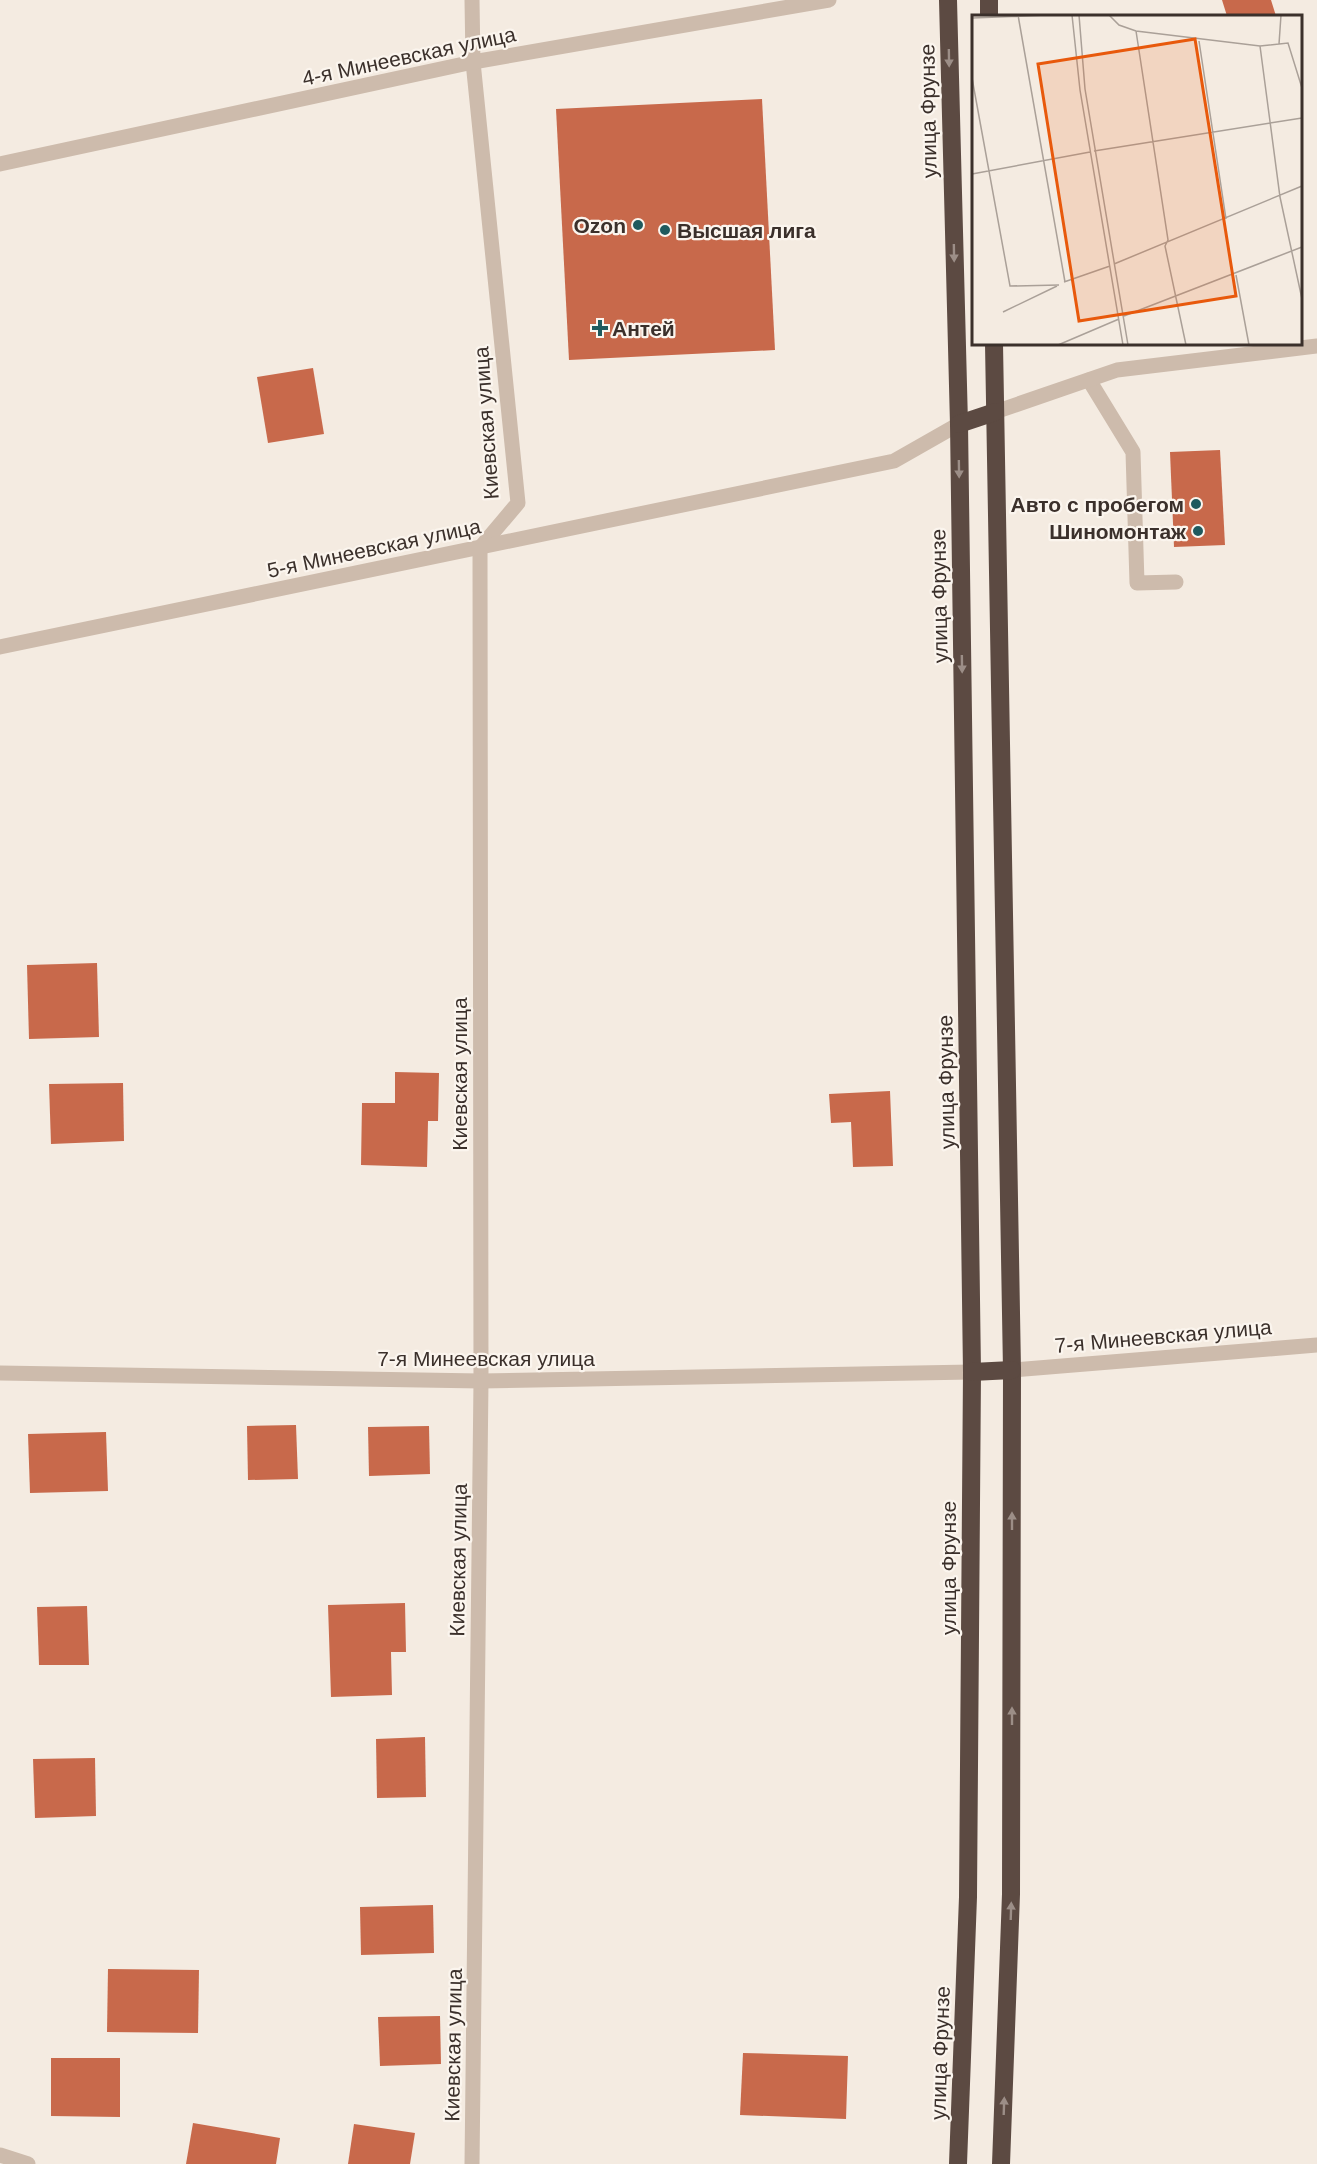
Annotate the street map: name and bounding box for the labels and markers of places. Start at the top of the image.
place label: Ozon [574,214,626,237]
marker: Ozon [631,218,645,232]
place label: Высшая лига [677,219,816,242]
marker: Высшая лига [658,223,672,237]
place label: Антей [612,317,675,340]
marker: Антей [593,321,607,335]
place label: Авто с пробегом [1010,493,1184,516]
marker: Авто с пробегом [1189,497,1203,511]
place label: Шиномонтаж [1049,520,1187,543]
marker: Шиномонтаж [1191,524,1205,538]

